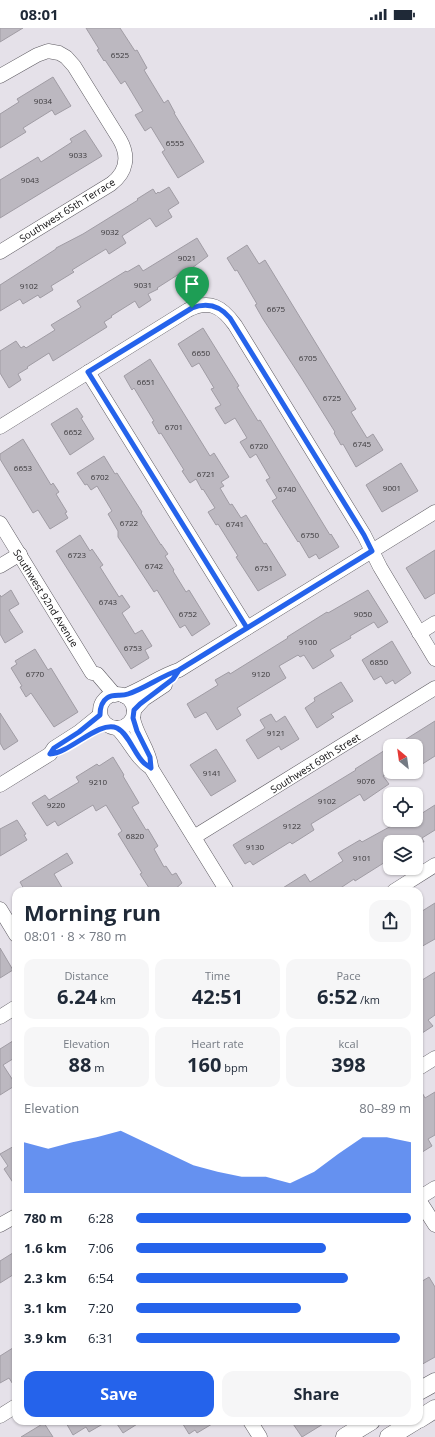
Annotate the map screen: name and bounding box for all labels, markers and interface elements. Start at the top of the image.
text: 08:01 [20,4,59,24]
house number: 6525 [111,49,130,60]
house number: 9034 [34,95,53,106]
house number: 6555 [166,137,185,148]
house number: 9033 [69,149,88,160]
house number: 9043 [21,174,40,185]
street label: Southwest 65th Terrace [16,175,118,245]
house number: 9032 [101,226,120,237]
house number: 9021 [178,252,196,263]
pin [175,267,209,308]
icon: arrive [181,273,203,295]
house number: 9031 [134,279,152,290]
house number: 9102 [20,280,39,291]
house number: 6675 [267,303,286,314]
house number: 6650 [192,347,211,358]
house number: 6705 [299,352,318,363]
house number: 6651 [137,376,155,387]
house number: 6725 [323,392,342,403]
house number: 6701 [165,421,183,432]
house number: 6652 [64,426,83,437]
house number: 6745 [353,438,372,449]
house number: 6720 [250,440,269,451]
house number: 6653 [14,462,33,473]
house number: 6721 [197,468,215,479]
house number: 6702 [91,471,110,482]
house number: 9001 [383,482,401,493]
house number: 6740 [278,483,297,494]
house number: 6722 [120,517,139,528]
house number: 6741 [226,518,244,529]
house number: 6750 [301,529,320,540]
street label: Southwest 92nd Avenue [10,546,82,650]
house number: 6723 [68,549,87,560]
house number: 6742 [145,560,164,571]
house number: 6751 [255,562,273,573]
house number: 6743 [99,596,118,607]
house number: 6752 [179,608,198,619]
house number: 9050 [354,608,373,619]
house number: 9100 [299,636,318,647]
house number: 6753 [124,642,143,653]
house number: 6850 [370,656,389,667]
house number: 6770 [26,668,45,679]
house number: 9120 [252,668,271,679]
house number: 9121 [267,727,285,738]
street label: Southwest 69th Street [267,729,363,796]
north arrow [383,739,423,779]
map controls [383,739,423,875]
house number: 9141 [203,767,221,778]
house number: 9076 [357,775,376,786]
house number: 9210 [89,776,108,787]
button: locate [383,787,423,827]
house number: 9102 [318,795,337,806]
house number: 9220 [47,799,66,810]
house number: 9122 [283,820,302,831]
house number: 6820 [126,830,145,841]
button: layers [383,835,423,875]
house number: 9130 [246,841,265,852]
house number: 9101 [353,852,371,863]
text: Morning run [24,897,161,927]
button: share [369,900,411,942]
text: 08:01 · 8 × 780 m [24,927,127,945]
text: Distance [64,968,109,983]
text: Time [205,968,230,983]
text: Pace [336,968,361,983]
text: 6.24 [57,983,97,1010]
text: 42:51 [192,983,243,1010]
text: 6:52 [317,983,357,1010]
text: km [97,992,116,1007]
text: /km [357,992,380,1007]
text: Elevation [63,1036,110,1051]
text: Heart rate [191,1036,244,1051]
text: kcal [339,1036,358,1051]
text: 88 [69,1051,91,1078]
text: 160 [187,1051,221,1078]
text: 398 [331,1051,366,1078]
text: m [91,1060,104,1075]
text: bpm [221,1060,248,1075]
text: Elevation [24,1099,79,1117]
text: 80–89 m [359,1099,411,1117]
text: 780 m [24,1209,62,1227]
text: 6:28 [88,1209,114,1227]
text: 1.6 km [24,1239,67,1257]
text: 7:06 [88,1239,114,1257]
text: 2.3 km [24,1269,67,1287]
text: 6:54 [88,1269,114,1287]
text: 3.1 km [24,1299,67,1317]
text: 7:20 [88,1299,114,1317]
text: 3.9 km [24,1329,67,1347]
text: 6:31 [88,1329,114,1347]
button: Save [24,1371,214,1417]
button: Share [222,1371,411,1417]

